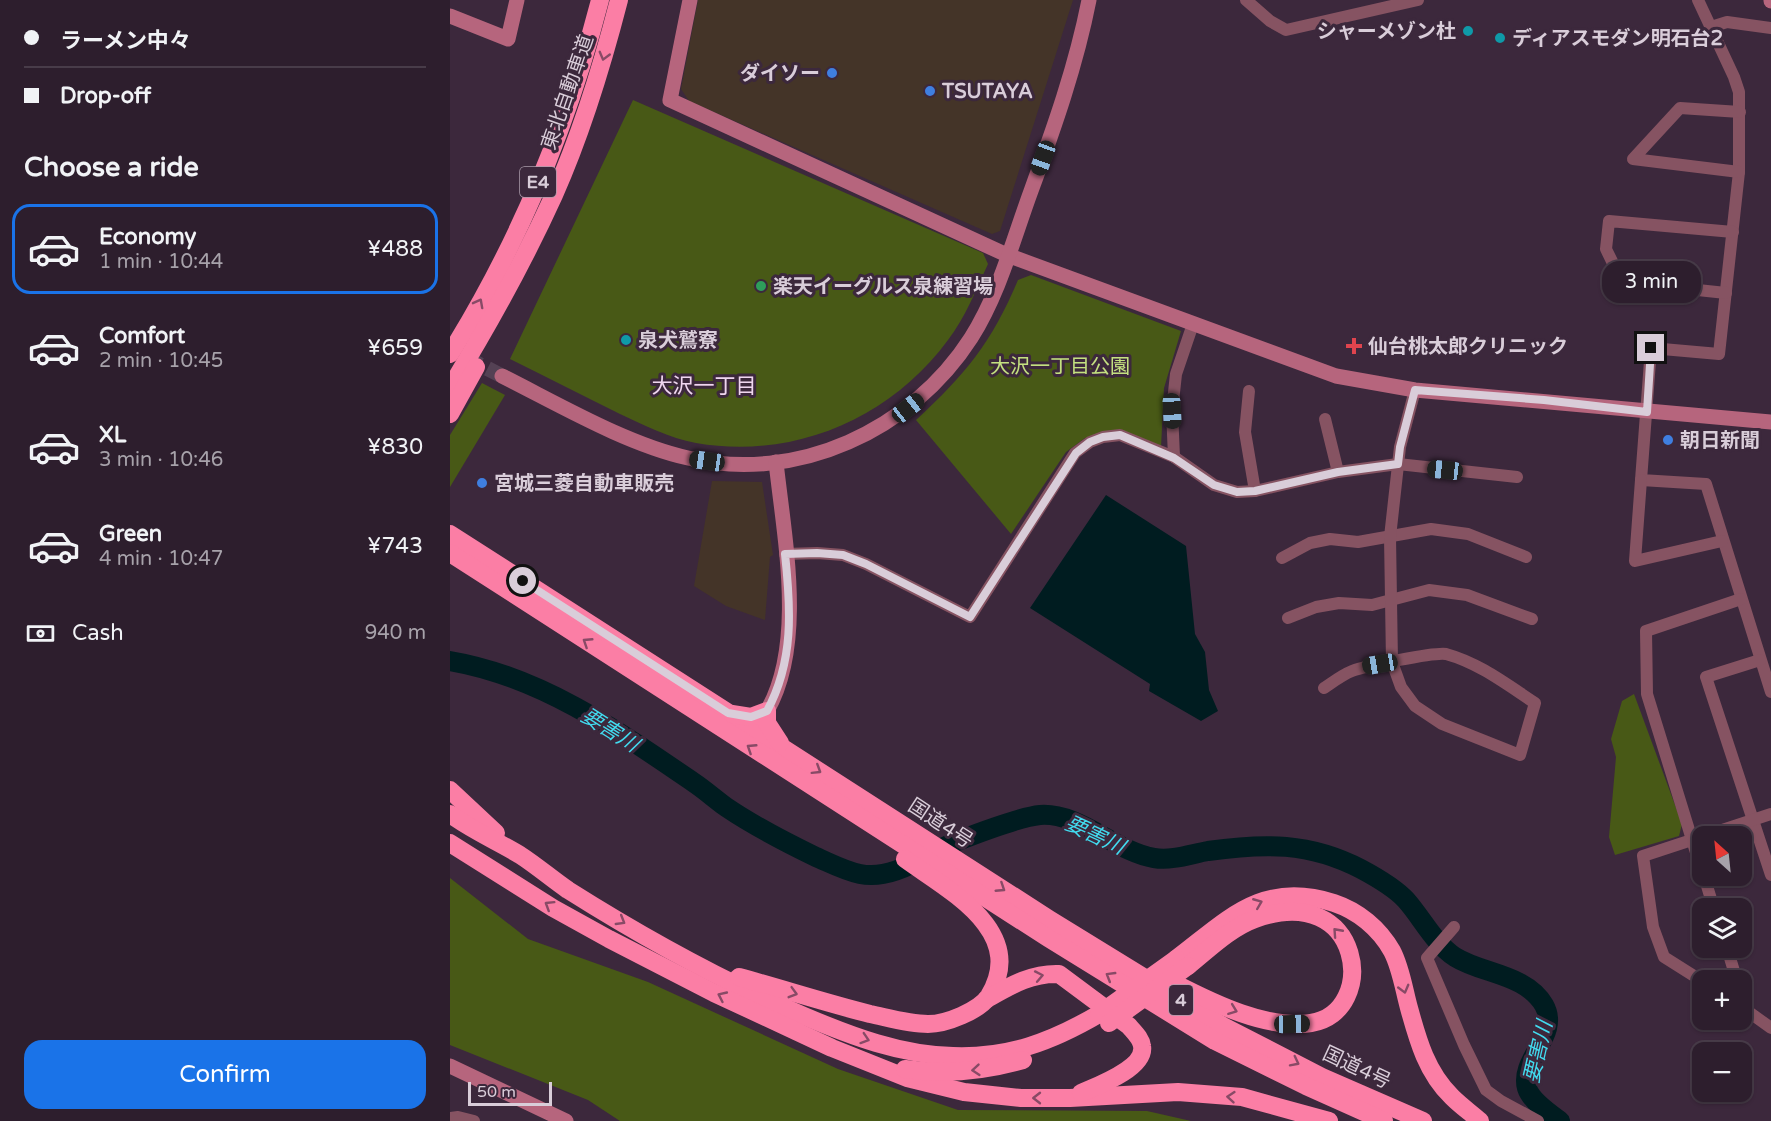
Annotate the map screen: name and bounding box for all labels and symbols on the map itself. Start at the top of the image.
place label: シャーメゾン杜 [1317,20,1456,44]
marker: シャーメゾン杜 [1461,24,1475,38]
place label: ディアスモダン明石台2 [1512,27,1723,51]
marker: ディアスモダン明石台2 [1493,31,1507,45]
street label: 東北自動車道 [537,32,599,153]
one-way arrow [599,51,611,61]
place label: ダイソー [740,62,820,86]
marker: ダイソー [825,66,839,80]
place label: TSUTAYA [941,80,1033,104]
marker: TSUTAYA [923,84,937,98]
car [1028,138,1058,178]
road number: E4 [520,167,556,197]
callout: 3 min [1602,261,1700,303]
place label: 楽天イーグルス泉練習場 [773,275,993,299]
marker: 楽天イーグルス泉練習場 [754,279,768,293]
one-way arrow [472,299,483,309]
place label: 泉犬鷲寮 [638,329,718,353]
marker: 泉犬鷲寮 [619,333,633,347]
route end [1637,334,1664,361]
place label: 仙台桃太郎クリニック [1368,335,1568,359]
marker: 仙台桃太郎クリニック [1345,337,1363,355]
park label: 大沢一丁目公園 [990,355,1130,379]
district label: 大沢一丁目 [652,374,757,399]
car [888,390,928,426]
car [1162,393,1182,429]
place label: 朝日新聞 [1680,429,1760,453]
marker: 朝日新聞 [1661,433,1675,447]
car [688,450,726,472]
car [1426,459,1464,481]
place label: 宮城三菱自動車販売 [494,472,674,496]
marker: 宮城三菱自動車販売 [475,476,489,490]
route start [509,567,536,594]
one-way arrow [583,638,593,650]
car [1361,652,1399,676]
water label: 要害川 [576,703,645,759]
one-way arrow [747,744,758,755]
one-way arrow [811,763,821,775]
street label: 国道4号 [903,794,977,854]
water label: 要害川 [1061,811,1130,861]
north arrow [1692,826,1752,886]
one-way arrow [994,881,1005,892]
one-way arrow [1252,898,1263,910]
one-way arrow [545,901,555,913]
one-way arrow [615,914,625,925]
one-way arrow [1333,928,1344,938]
one-way arrow [1034,970,1044,983]
one-way arrow [1106,972,1116,984]
one-way arrow [1397,984,1410,994]
road number: 4 [1169,985,1193,1015]
one-way arrow [787,986,798,998]
one-way arrow [717,992,728,1004]
one-way arrow [1227,1003,1238,1015]
car [1274,1015,1310,1033]
water label: 要害川 [1519,1017,1558,1086]
one-way arrow [859,1032,870,1044]
street label: 国道4号 [1319,1042,1395,1094]
one-way arrow [1288,1055,1299,1067]
one-way arrow [971,1063,980,1076]
scale bar [468,1079,552,1106]
one-way arrow [1227,1090,1236,1103]
one-way arrow [1032,1092,1041,1104]

